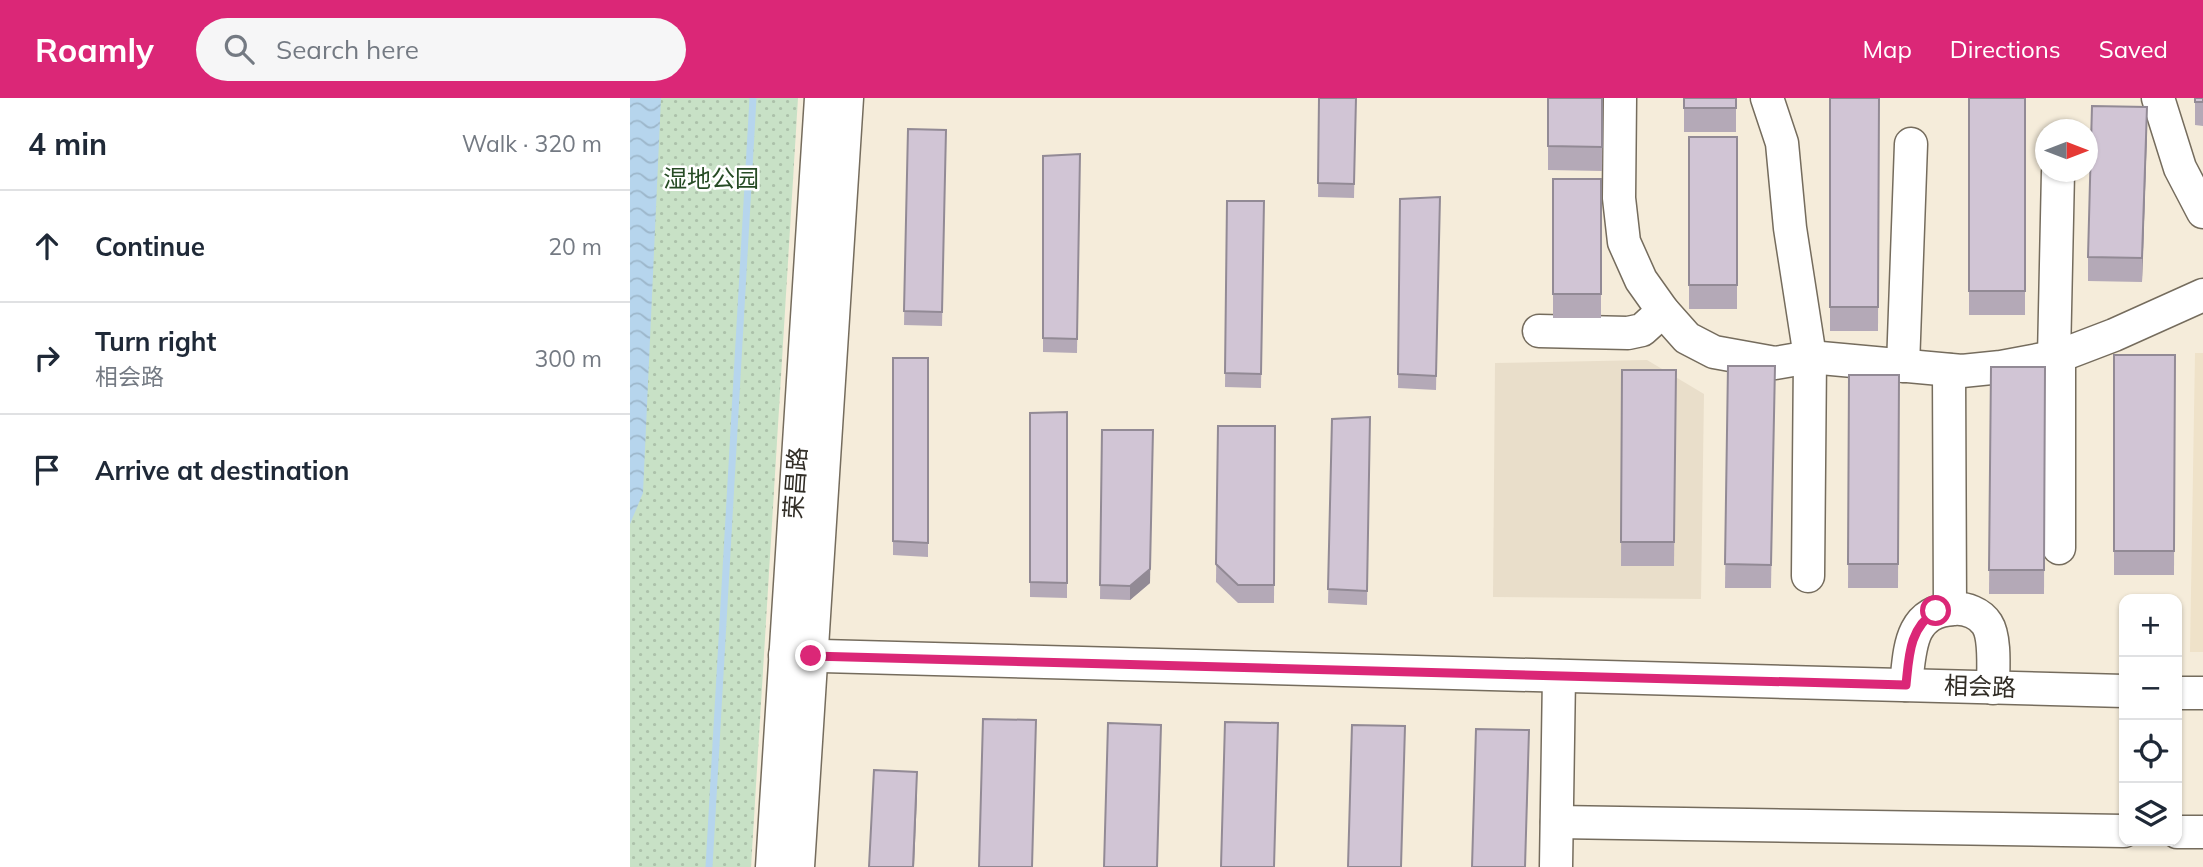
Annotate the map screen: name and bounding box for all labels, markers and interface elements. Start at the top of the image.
search box [196,18,686,81]
text: Roamly [35,29,154,70]
icon: search [220,30,258,68]
text: Search here [276,33,419,66]
text: Map [1862,34,1912,64]
text: Directions [1950,34,2061,64]
text: Saved [2099,34,2168,64]
north arrow [2035,119,2098,182]
text: 4 min [28,125,107,163]
text: Walk · 320 m [462,129,602,158]
park label: 湿地公园 [663,163,759,193]
icon: ahead [28,227,66,265]
text: Continue [95,230,205,263]
text: 20 m [548,232,602,261]
text: Turn right [95,325,216,358]
icon: right [28,339,66,377]
text: 300 m [534,344,602,373]
text: 相会路 [95,362,164,391]
street label: 荣昌路 [778,446,812,520]
icon: arrive [28,451,66,489]
text: Arrive at destination [95,454,350,487]
map controls [2119,594,2182,846]
button: + [2119,594,2182,657]
route start [1920,595,1951,626]
route end [795,640,826,671]
button: − [2119,657,2182,720]
street label: 相会路 [1944,670,2017,702]
button: locate [2119,720,2182,783]
button: layers [2119,783,2182,846]

